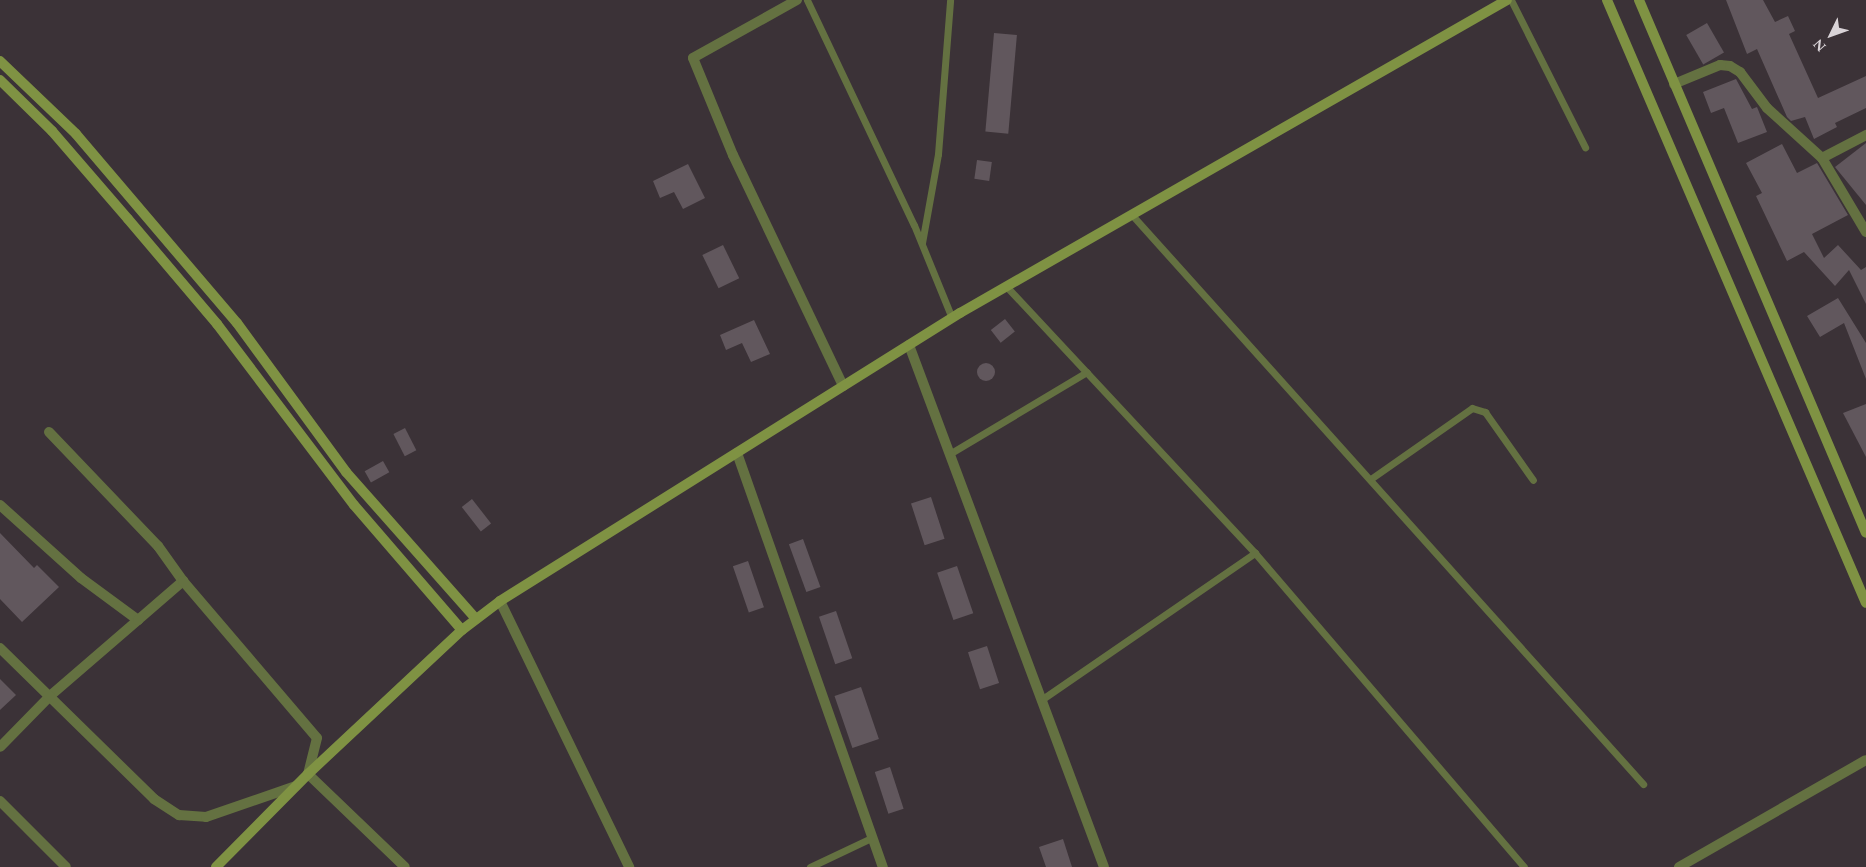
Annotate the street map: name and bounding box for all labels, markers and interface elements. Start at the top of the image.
north arrow [1806,10,1856,60]
text: N [1808,34,1831,57]

